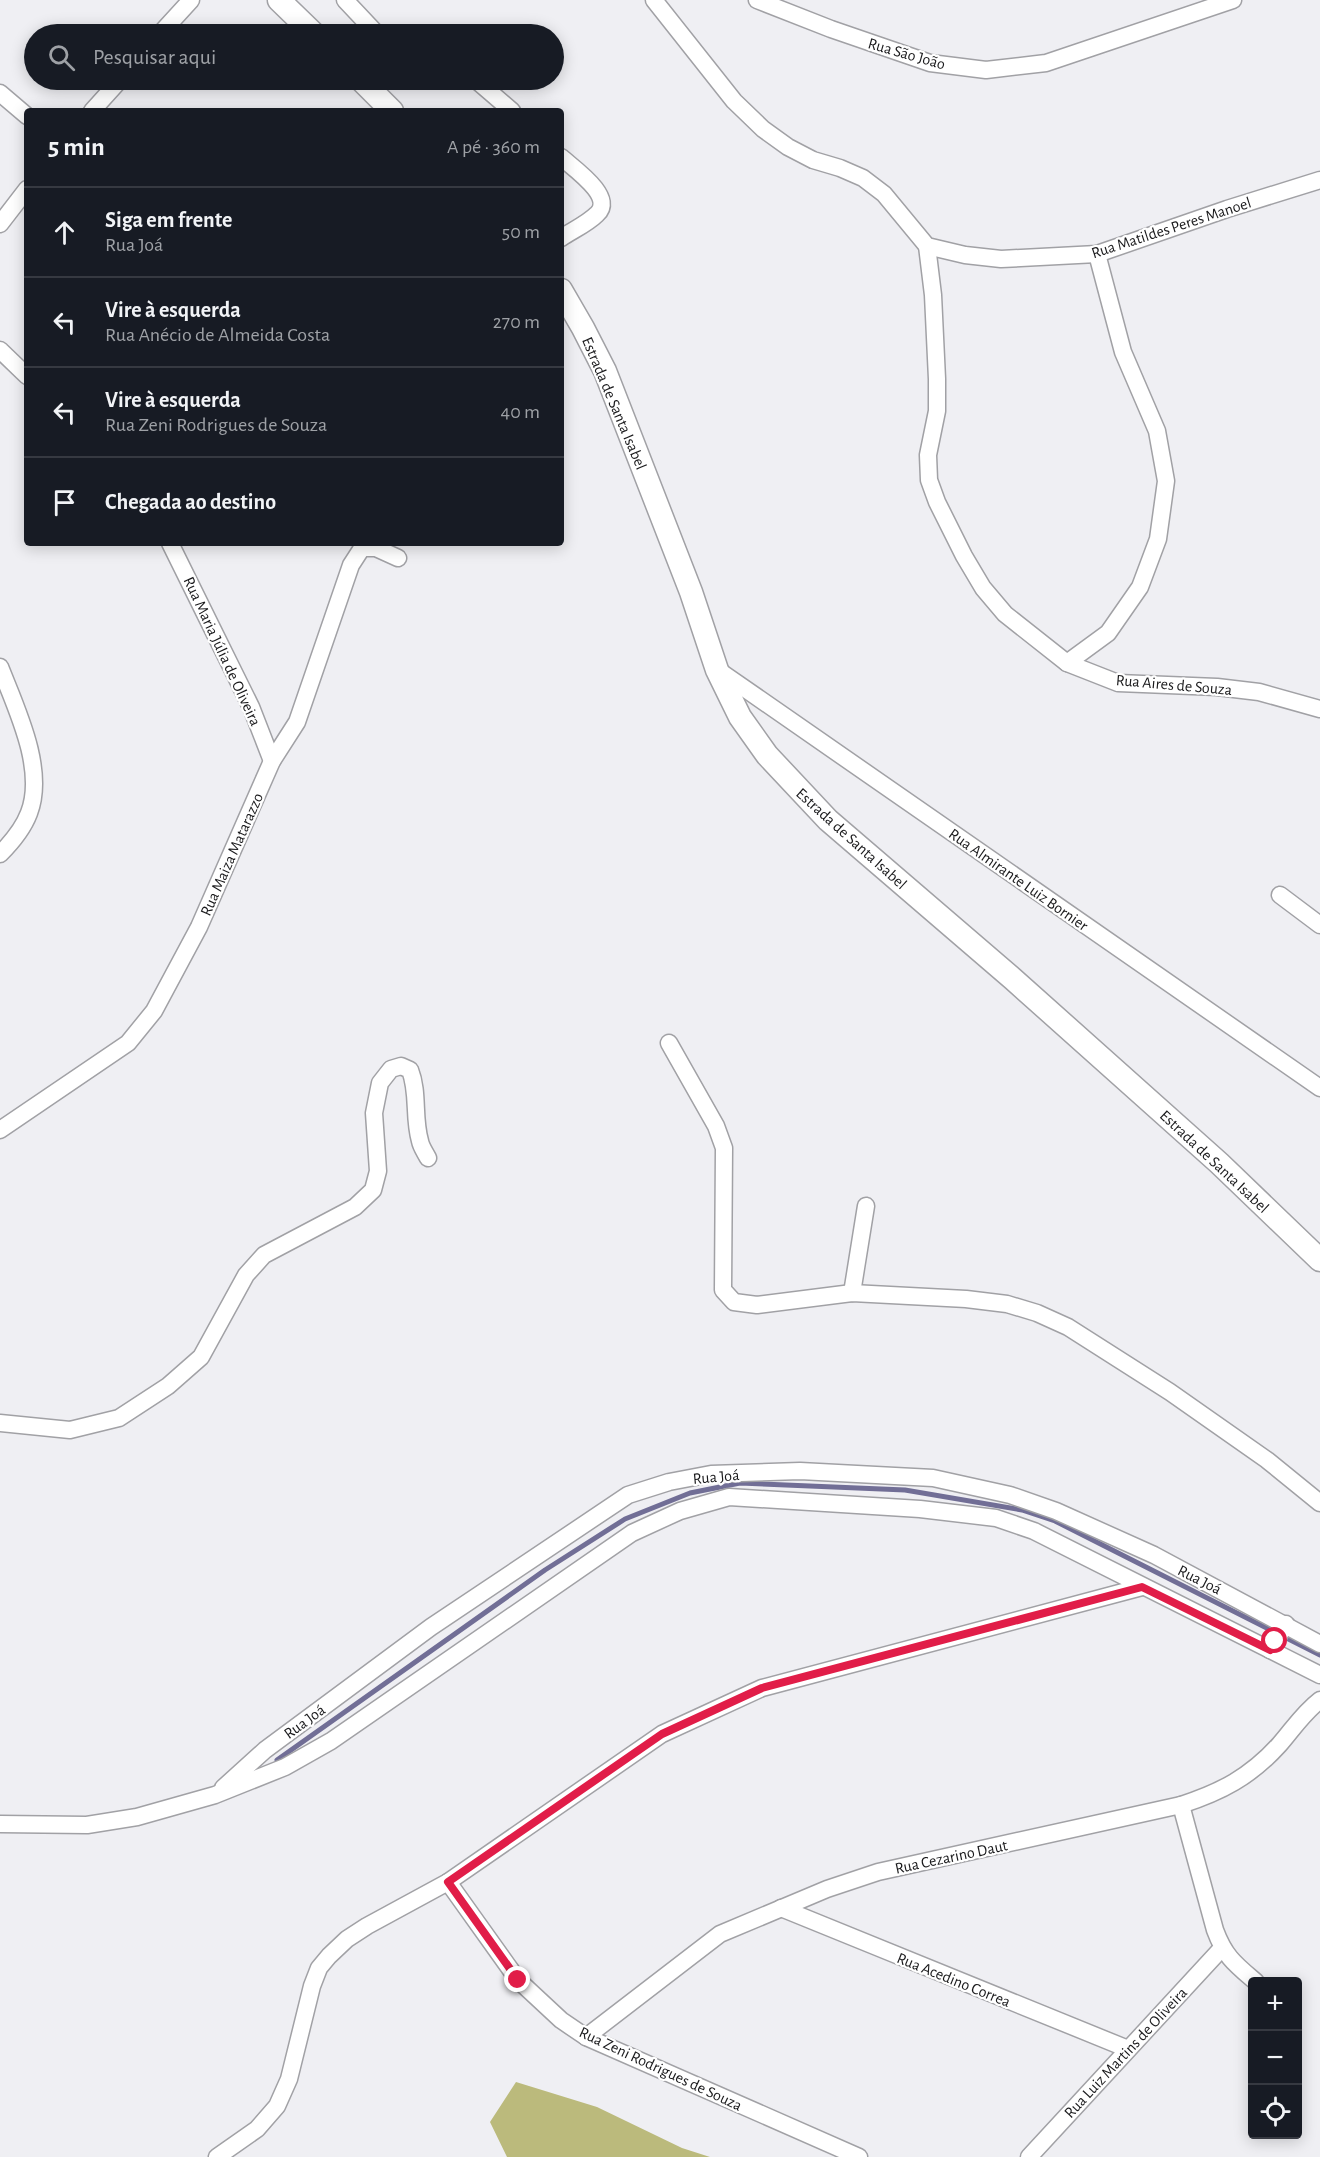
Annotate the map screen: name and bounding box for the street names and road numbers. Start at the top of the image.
street label: Rua São João [866,35,947,73]
street label: Rua Matildes Peres Manoel [1089,195,1253,261]
street label: Estrada de Santa Isabel [579,335,649,472]
street label: Rua Maria Júlia de Oliveira [180,574,264,729]
street label: Rua Aires de Souza [1115,672,1233,698]
street label: Estrada de Santa Isabel [793,785,910,892]
street label: Rua Maiza Matarazzo [198,790,266,918]
street label: Rua Almirante Luiz Bornier [946,826,1092,934]
street label: Estrada de Santa Isabel [1157,1107,1272,1216]
street label: Rua Joá [692,1467,740,1487]
street label: Rua Joá [1175,1562,1224,1598]
street label: Rua Joá [281,1702,328,1742]
street label: Rua Cezarino Daut [893,1837,1009,1877]
street label: Rua Acedino Correa [895,1950,1013,2010]
street label: Rua Luiz Martins de Oliveira [1061,1984,1190,2121]
street label: Rua Zeni Rodrigues de Souza [577,2024,745,2114]

